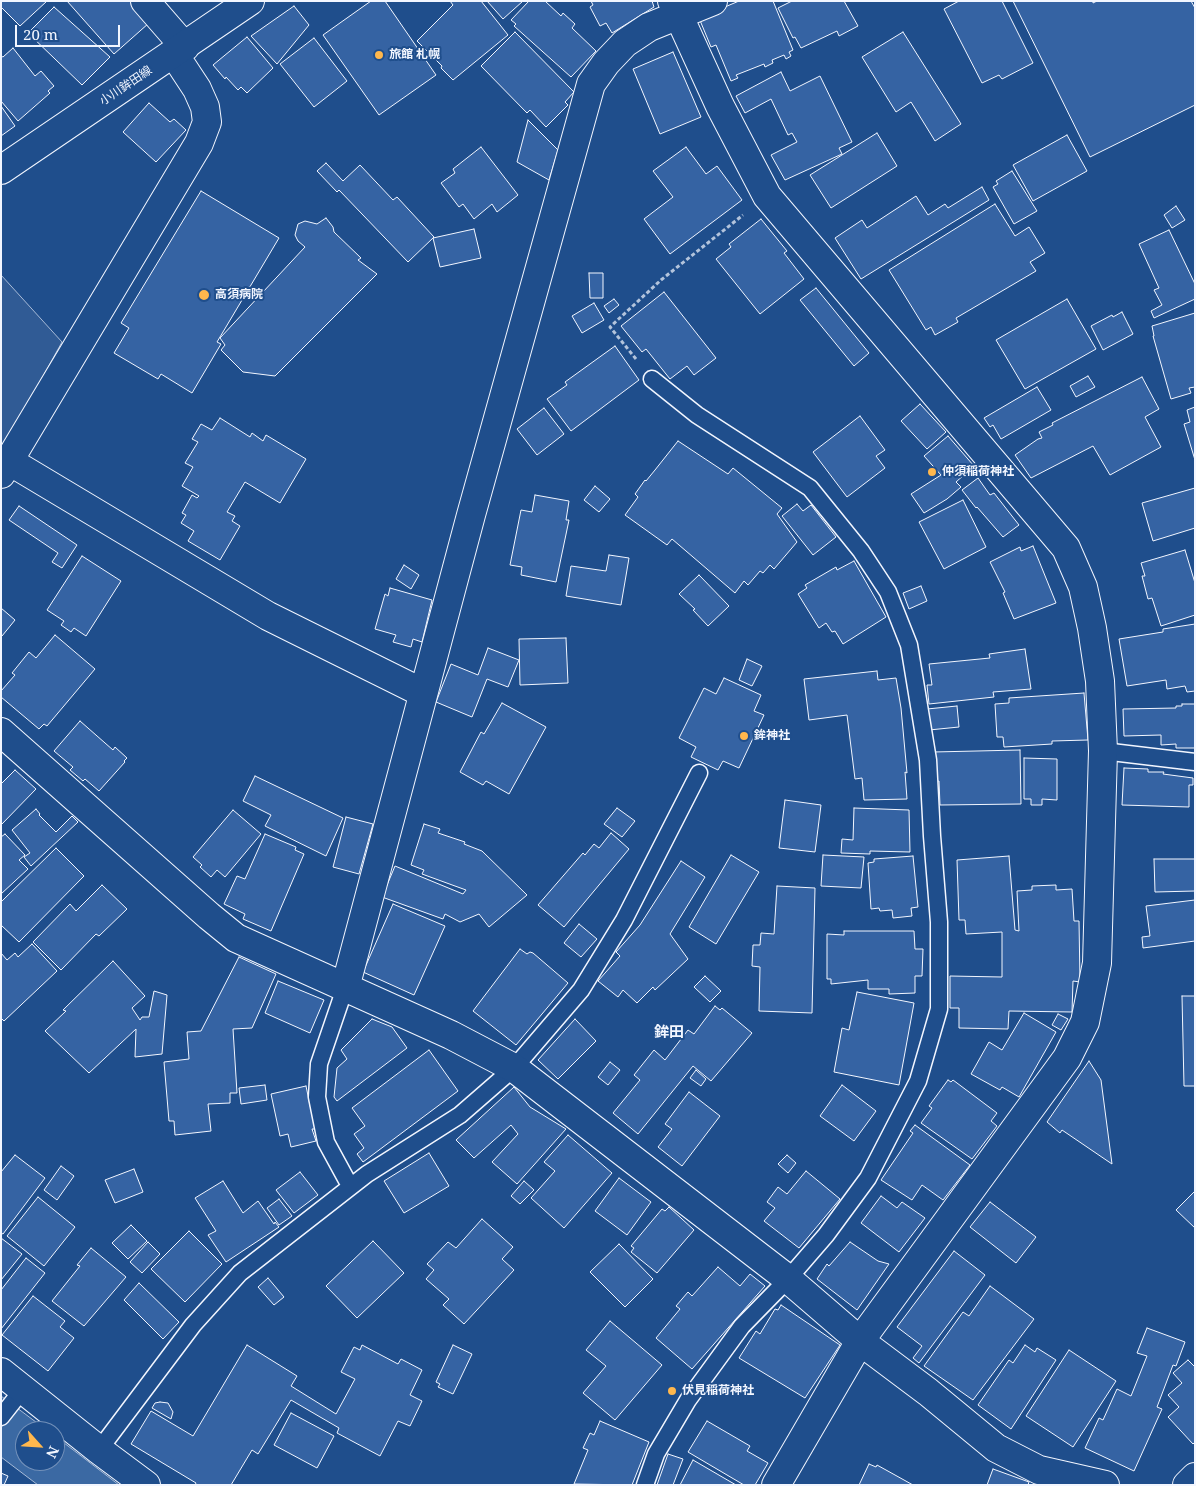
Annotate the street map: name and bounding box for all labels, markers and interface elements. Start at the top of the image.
scale bar [18,15,122,47]
text: 20 m [23,24,58,44]
place label: 旅館 札幌 [389,48,440,62]
marker: 旅館 札幌 [373,49,385,61]
street label: 小川鉾田線 [97,63,155,109]
marker: 高須病院 [197,288,211,302]
place label: 高須病院 [215,288,263,302]
place label: 仲須稲荷神社 [942,465,1014,479]
marker: 仲須稲荷神社 [926,466,938,478]
place label: 鉾神社 [754,729,790,743]
marker: 鉾神社 [738,730,750,742]
district label: 鉾田 [654,1024,684,1042]
place label: 伏見稲荷神社 [682,1384,754,1398]
marker: 伏見稲荷神社 [666,1385,678,1397]
north arrow [15,1421,65,1471]
text: N [42,1443,64,1461]

